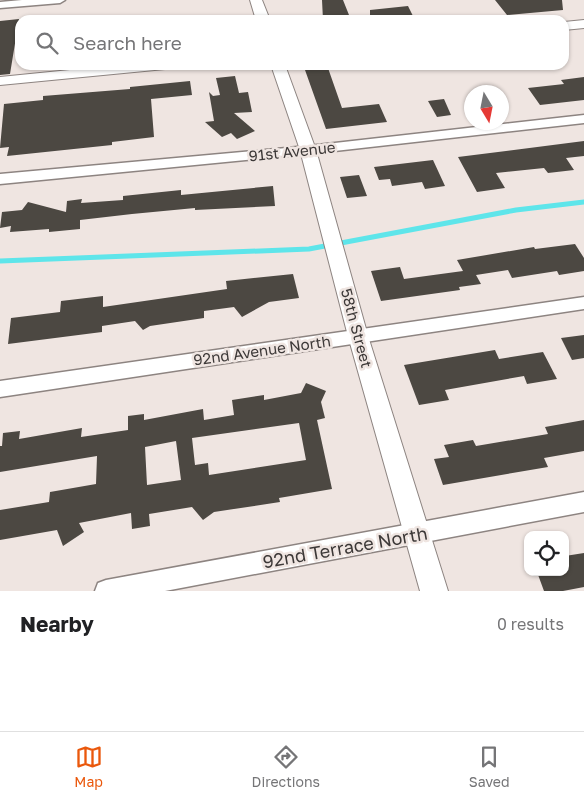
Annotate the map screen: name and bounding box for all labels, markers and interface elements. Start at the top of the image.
search box [15,15,569,70]
icon: search [33,29,61,57]
text: Search here [73,31,182,54]
north arrow [464,85,509,130]
street label: 91st Avenue [248,137,336,164]
street label: 58th Street [338,286,376,370]
street label: 92nd Avenue North [192,331,332,369]
street label: 92nd Terrace North [261,522,429,572]
map controls [524,531,569,576]
button: locate [524,531,569,576]
text: Nearby [20,611,94,637]
text: 0 results [497,614,564,634]
tab: Map [74,743,103,790]
tab: Directions [252,743,320,790]
tab: Saved [469,743,510,790]

